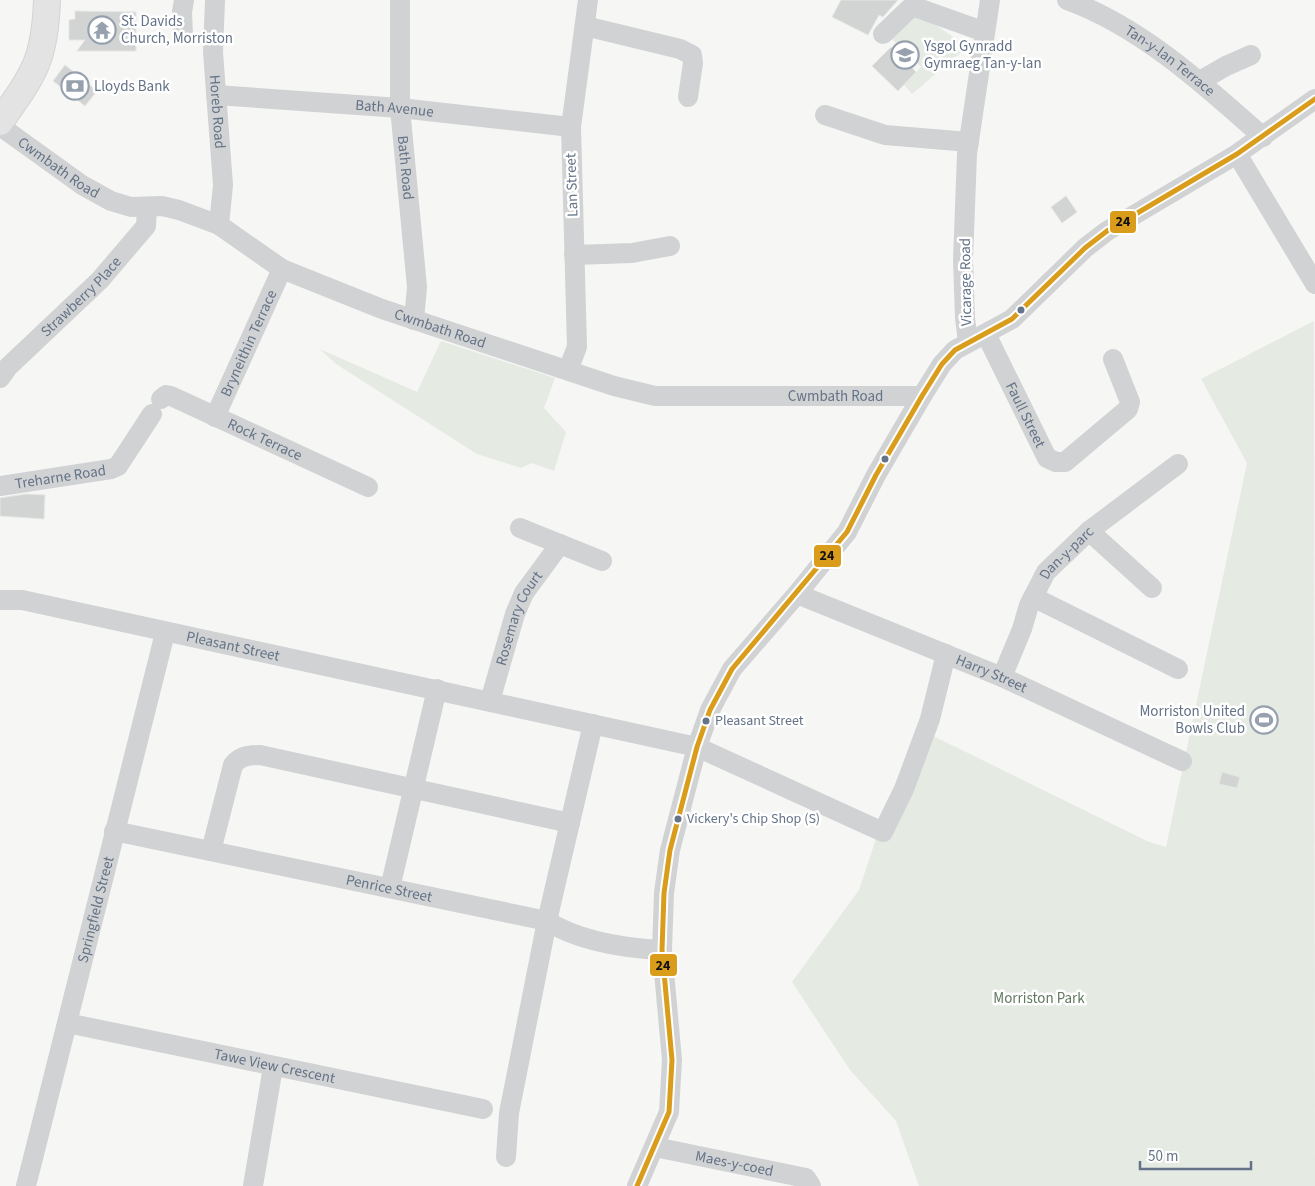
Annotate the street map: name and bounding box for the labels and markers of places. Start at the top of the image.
place label: St. Davids Church, Morriston [121,11,233,49]
temple icon: St. Davids Church, Morriston [87,15,117,45]
place label: Ysgol Gynradd Gymraeg Tan-y-lan [923,36,1042,74]
school or university icon: Ysgol Gynradd Gymraeg Tan-y-lan [890,40,920,70]
bank icon: Lloyds Bank [60,71,90,101]
place label: Lloyds Bank [94,76,170,97]
unlabelled marker [1016,305,1026,315]
unlabelled marker [880,454,890,464]
place label: Morriston United Bowls Club [1139,701,1245,739]
sports icon: Morriston United Bowls Club [1249,705,1279,735]
place label: Pleasant Street [715,711,804,731]
marker: Pleasant Street [701,716,711,726]
place label: Vickery's Chip Shop (S) [687,809,820,829]
marker: Vickery's Chip Shop (S) [673,814,683,824]

